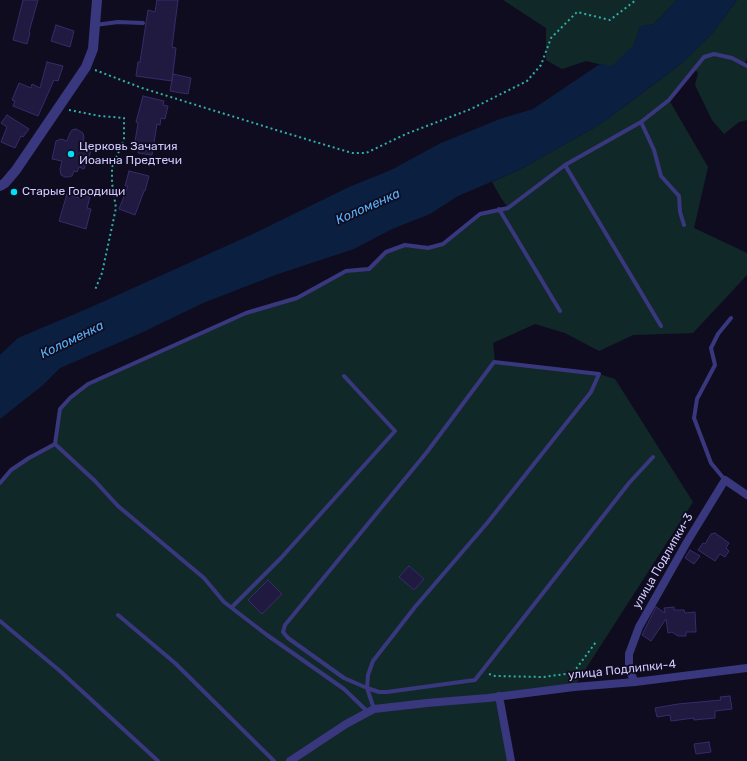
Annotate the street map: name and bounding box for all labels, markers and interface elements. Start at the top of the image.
place label: Церковь Зачатия Иоанна Предтечи [79,140,182,168]
marker: Церковь Зачатия Иоанна Предтечи [66,149,76,159]
place label: Старые Городищи [22,185,125,199]
water label: Коломенка [333,186,403,228]
marker: Старые Городищи [9,187,19,197]
water label: Коломенка [38,318,106,362]
street label: улица Подлипки-3 [630,511,696,611]
street label: улица Подлипки-4 [567,657,677,683]

